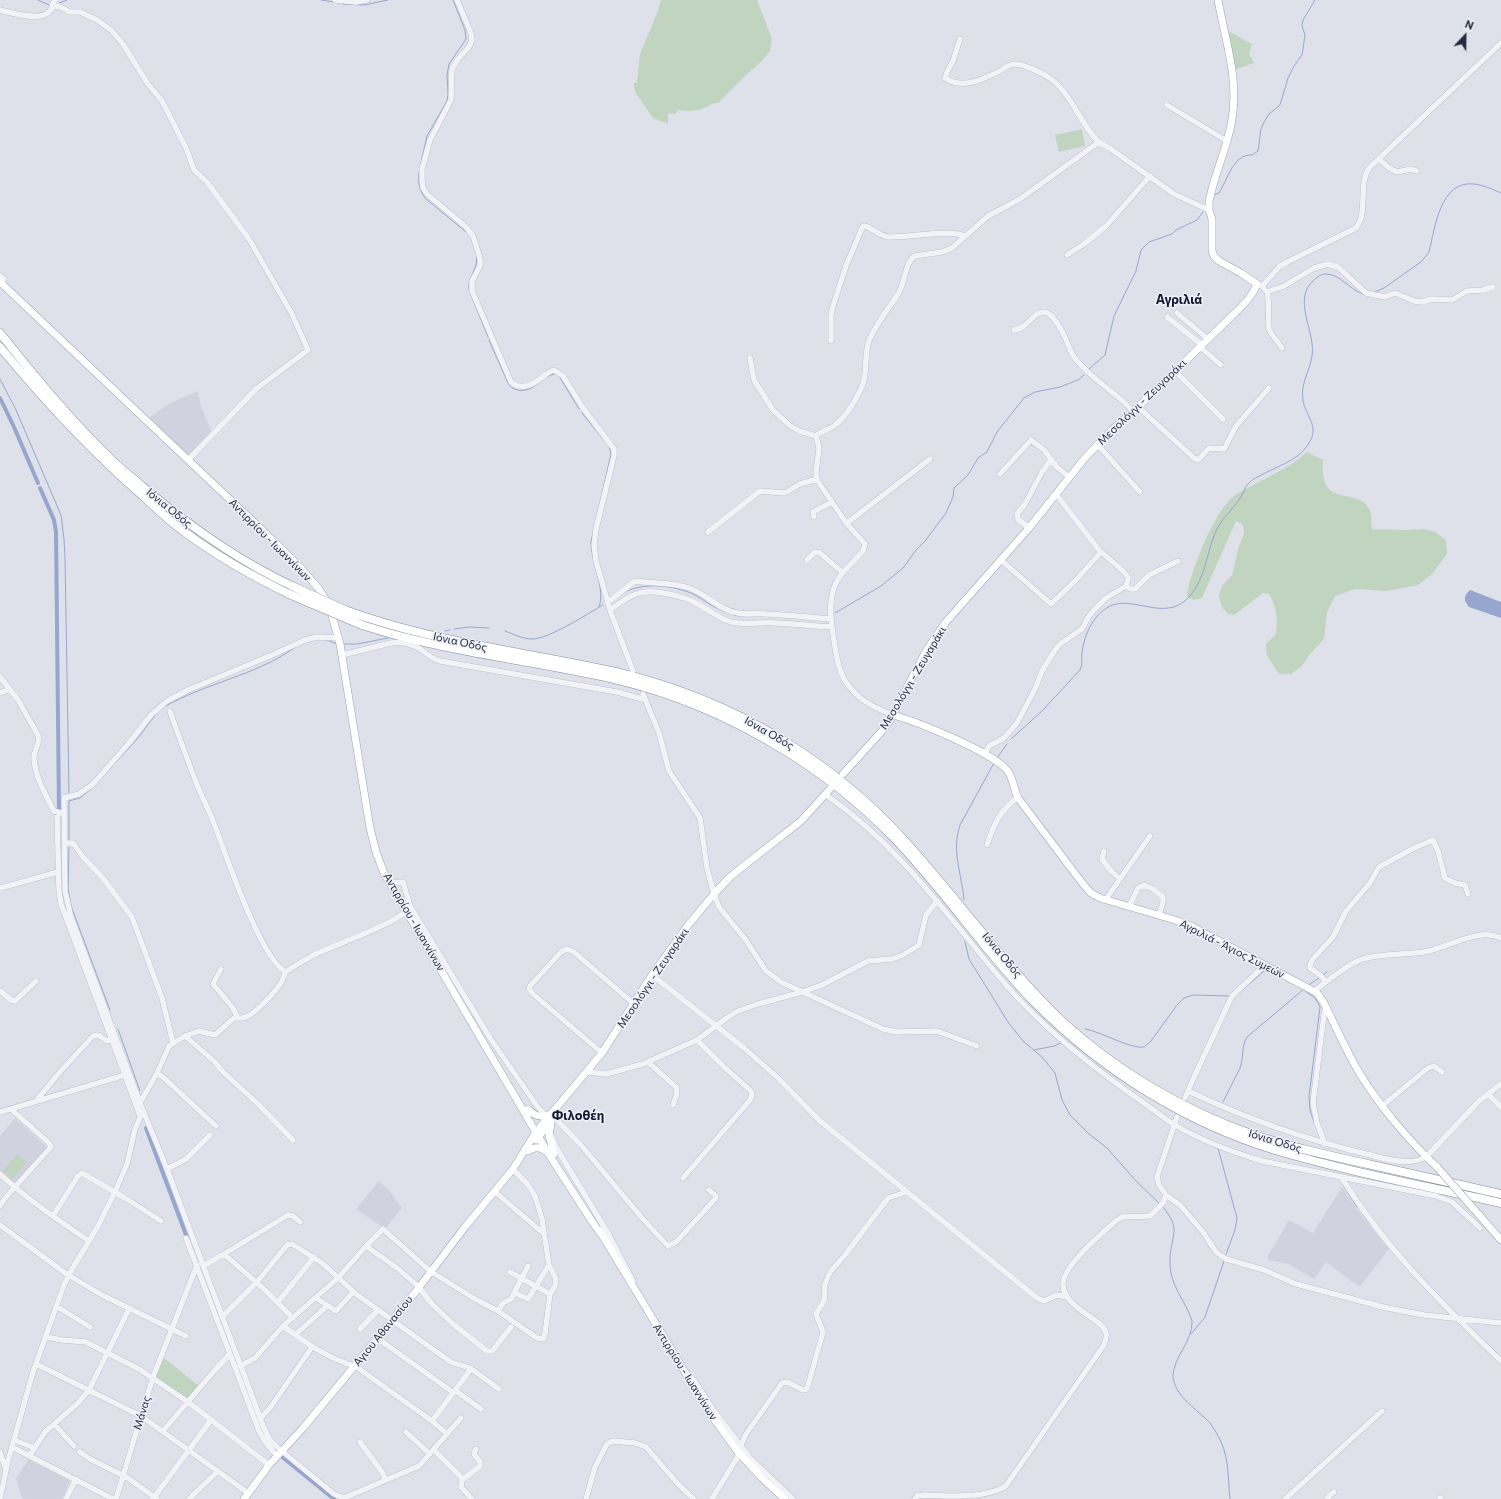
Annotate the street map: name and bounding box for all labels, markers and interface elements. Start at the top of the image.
north arrow [1445,16,1485,56]
text: N [1463,17,1476,32]
district label: Αγριλιά [1156,292,1202,308]
street label: Μεσολόγγι - Ζευγαράκι [1095,356,1189,448]
street label: Ιόνια Οδός [144,486,194,530]
street label: Αντιρρίου - Ιωαννίνων [226,496,314,584]
street label: Μεσολόγγι - Ζευγαράκι [877,624,949,732]
street label: Ιόνια Οδός [432,630,488,654]
street label: Ιόνια Οδός [742,714,796,752]
street label: Αντιρρίου - Ιωαννίνων [381,871,447,973]
street label: Αγριλιά - Άγιος Συμεών [1177,917,1287,981]
street label: Μεσολόγγι - Ζευγαράκι [614,925,692,1031]
street label: Ιόνια Οδός [979,930,1025,980]
district label: Φιλοθέη [552,1108,604,1124]
street label: Ιόνια Οδός [1247,1127,1303,1155]
street label: Αγιου Αθανασίου [351,1293,415,1369]
street label: Αντιρρίου - Ιωαννίνων [650,1321,720,1423]
street label: Μάνας [131,1394,153,1432]

